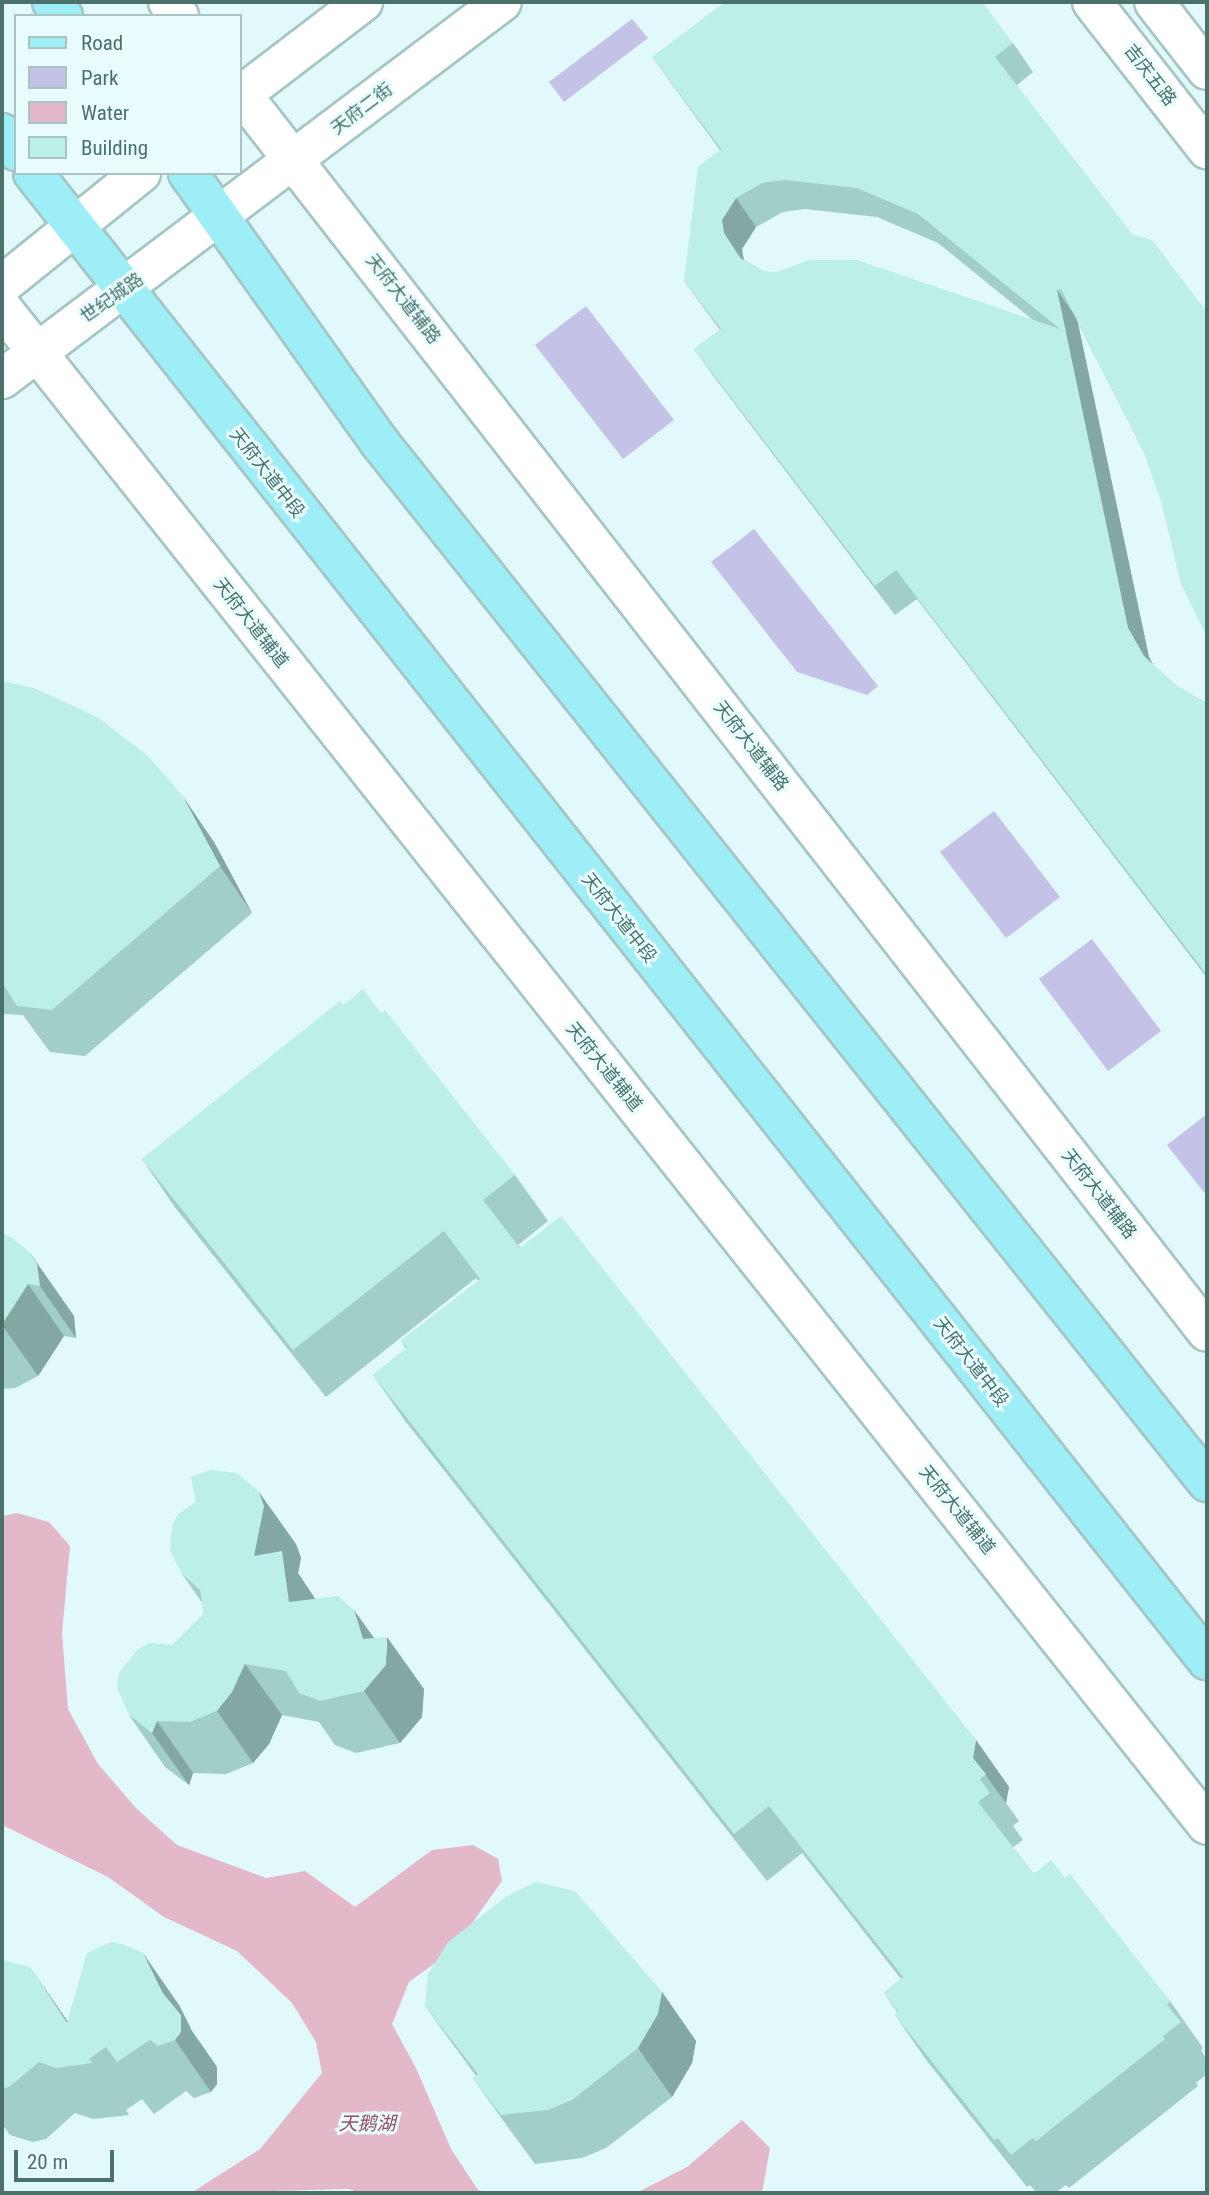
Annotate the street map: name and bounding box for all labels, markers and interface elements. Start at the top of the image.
legend [14,14,242,175]
text: Road [81,31,123,55]
street label: 吉庆五路 [1119,40,1181,110]
text: Park [81,66,118,90]
street label: 天府二街 [327,79,397,139]
text: Water [81,101,129,125]
text: Building [81,136,148,160]
street label: 天府大道辅路 [361,250,445,348]
street label: 世纪城路 [76,269,148,327]
street label: 天府大道中段 [225,424,309,522]
street label: 天府大道辅道 [209,574,293,672]
street label: 天府大道辅路 [709,697,793,795]
street label: 天府大道中段 [577,869,661,967]
street label: 天府大道辅道 [562,1018,646,1116]
street label: 天府大道辅路 [1057,1145,1141,1243]
street label: 天府大道中段 [929,1313,1013,1411]
street label: 天府大道辅道 [915,1461,999,1559]
water label: 天鹅湖 [339,2113,395,2135]
scale bar [18,2136,117,2180]
text: 20 m [27,2150,68,2174]

